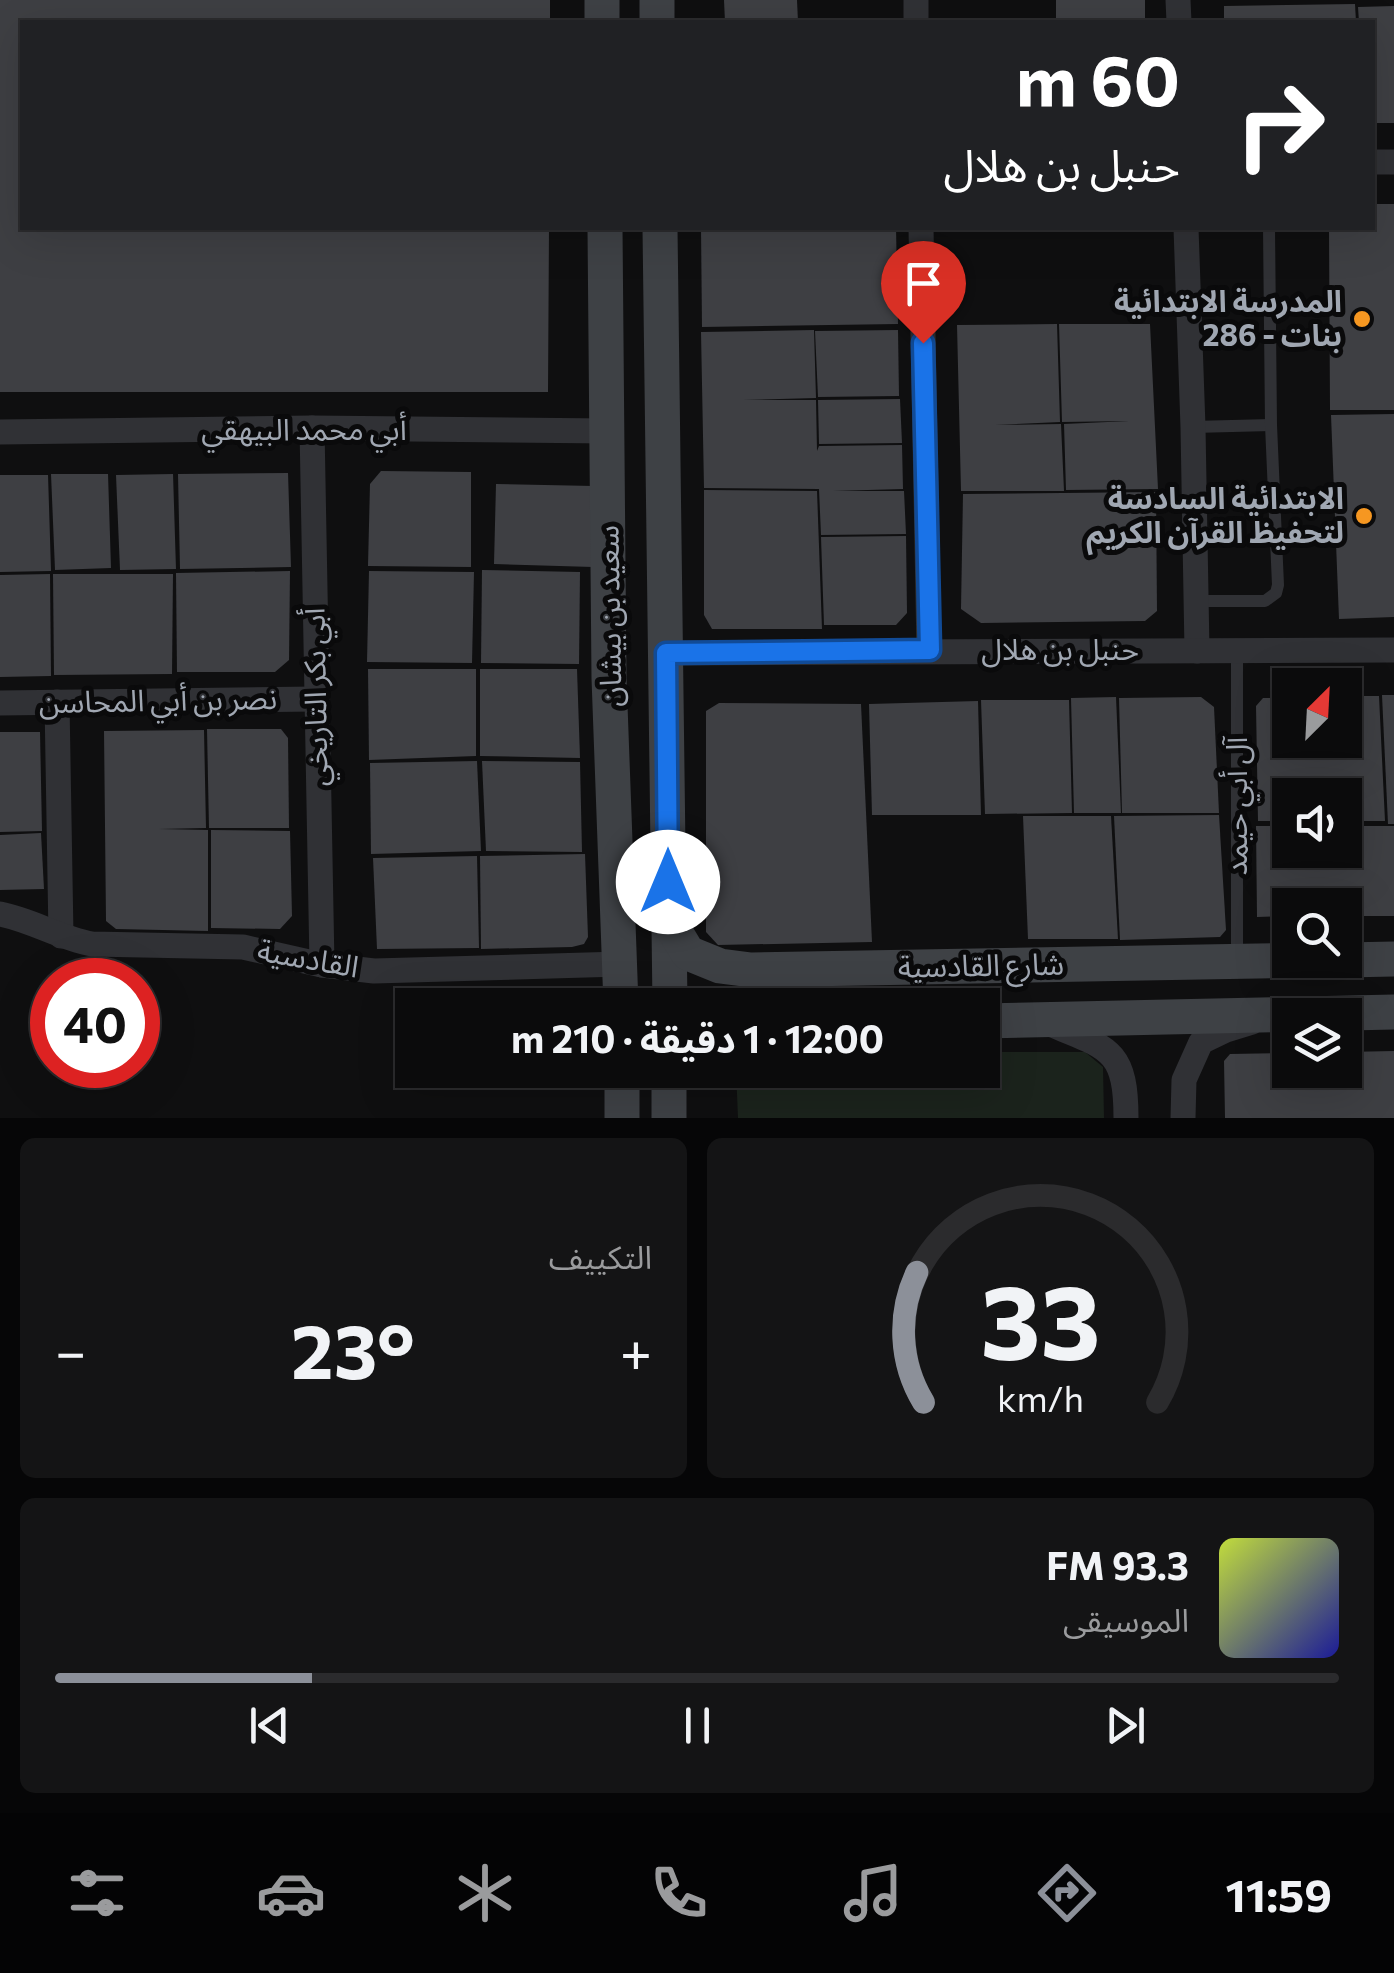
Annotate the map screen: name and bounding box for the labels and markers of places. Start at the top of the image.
pin [881,241,966,344]
place label: المدرسة الابتدائية 286 - بنات [1114,281,1342,353]
marker: المدرسة الابتدائية 286 - بنات [1351,308,1373,330]
place label: الابتدائية السادسة لتحفيظ القرآن الكريم [1086,478,1344,556]
marker: الابتدائية السادسة لتحفيظ القرآن الكريم [1353,505,1375,527]

